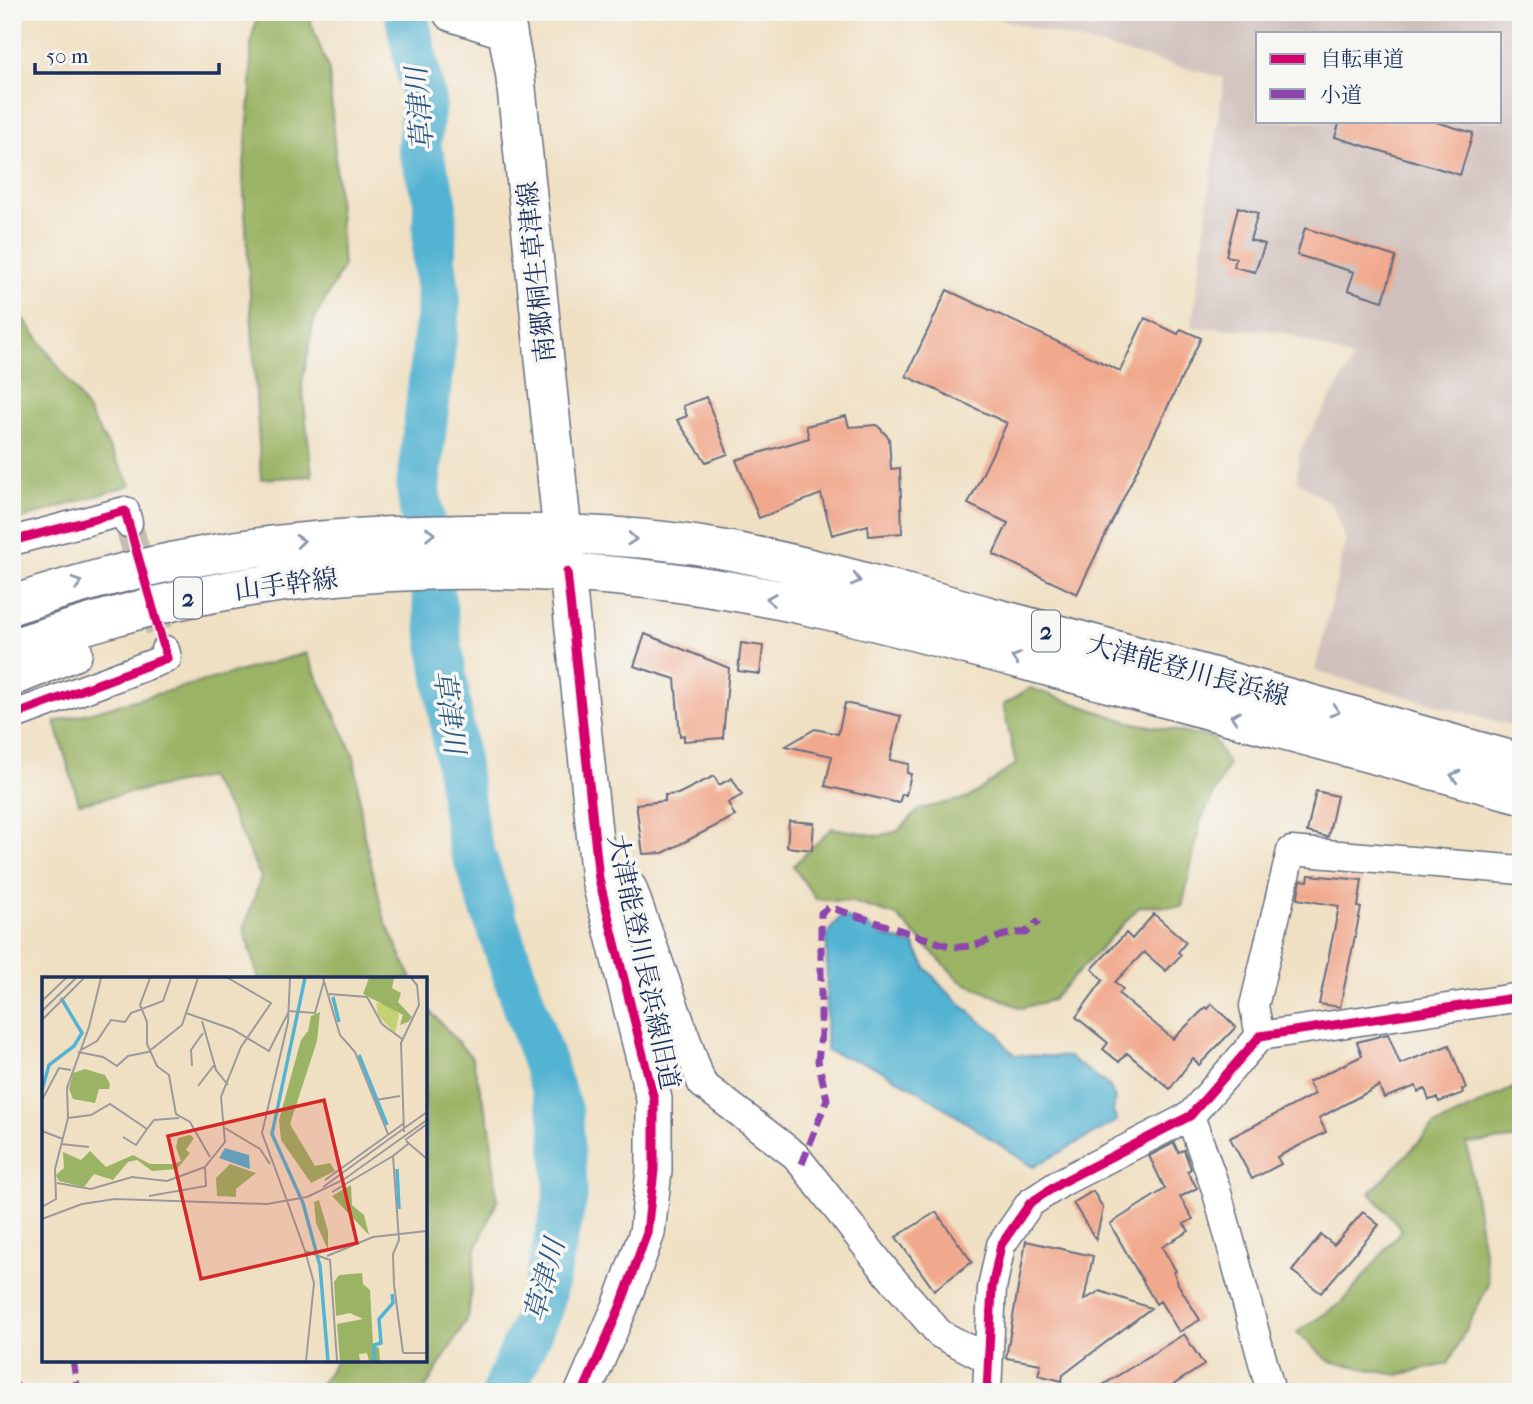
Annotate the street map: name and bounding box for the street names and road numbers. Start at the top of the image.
street label: 南郷桐生草津線 [512,180,561,364]
street label: 山手幹線 [233,563,340,606]
road number: 2 [174,578,202,618]
road number: 2 [1032,610,1060,652]
street label: 大津能登川長浜線 [1083,629,1292,712]
street label: 大津能登川長浜線旧道 [601,832,686,1092]

